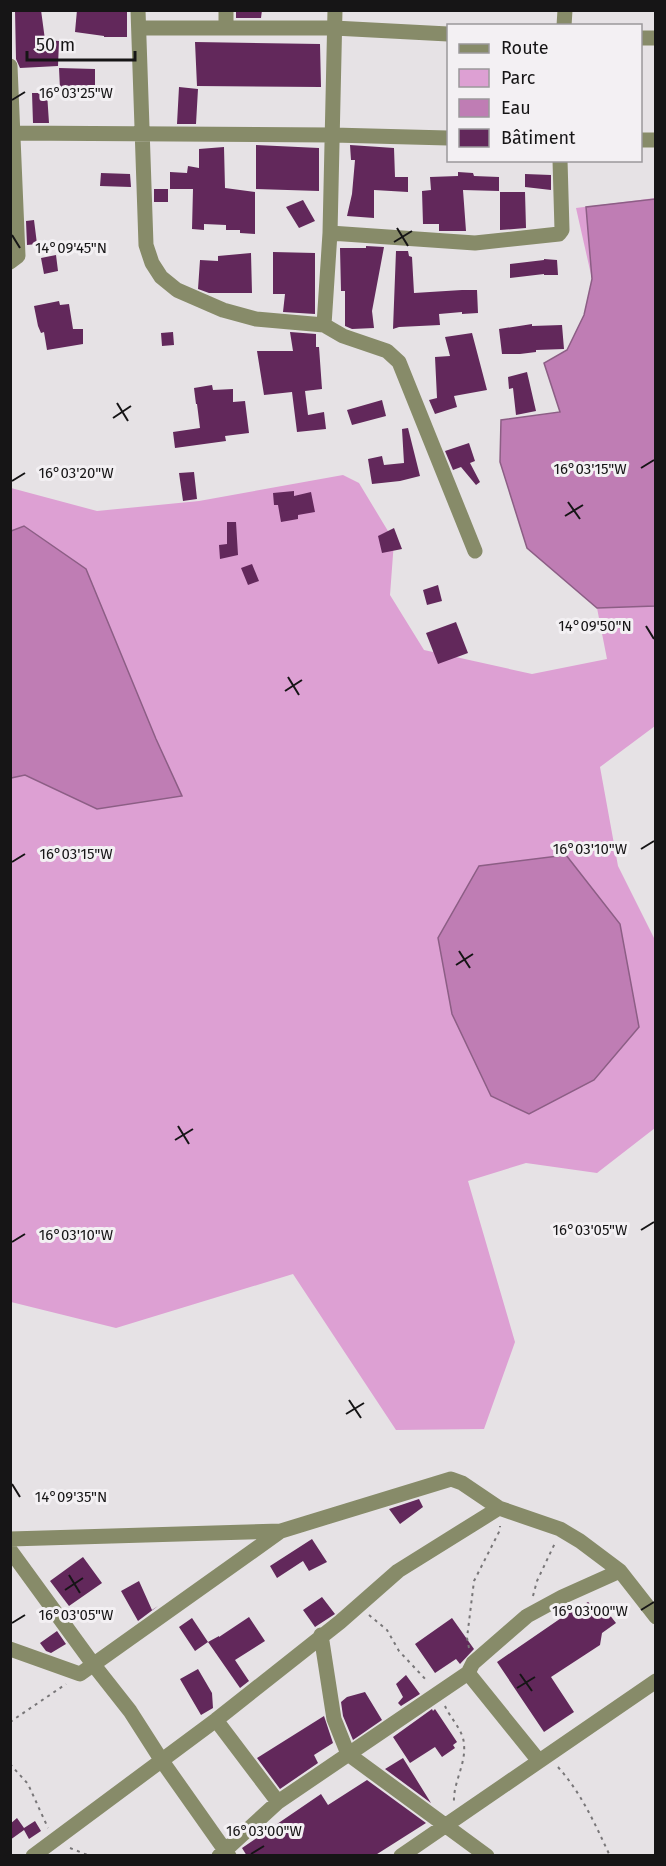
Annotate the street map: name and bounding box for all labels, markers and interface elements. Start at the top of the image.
scale bar [27,24,135,62]
legend [447,24,642,162]
text: 50 m [36,34,75,56]
text: Route [501,37,549,59]
text: Parc [501,67,536,89]
text: 16°03'25"W [39,84,114,102]
text: Eau [501,97,531,119]
text: Bâtiment [501,127,576,149]
text: 14°09'45"N [35,239,107,257]
text: 16°03'15"W [553,460,627,478]
text: 16°03'20"W [38,464,114,482]
text: 14°09'50"N [558,617,632,635]
text: 16°03'10"W [553,840,628,858]
text: 16°03'15"W [39,845,113,863]
text: 16°03'05"W [553,1221,628,1239]
text: 16°03'10"W [39,1226,114,1244]
text: 14°09'35"N [35,1488,107,1506]
text: 16°03'00"W [552,1602,629,1620]
text: 16°03'05"W [39,1606,114,1624]
text: 16°03'00"W [226,1822,303,1840]

